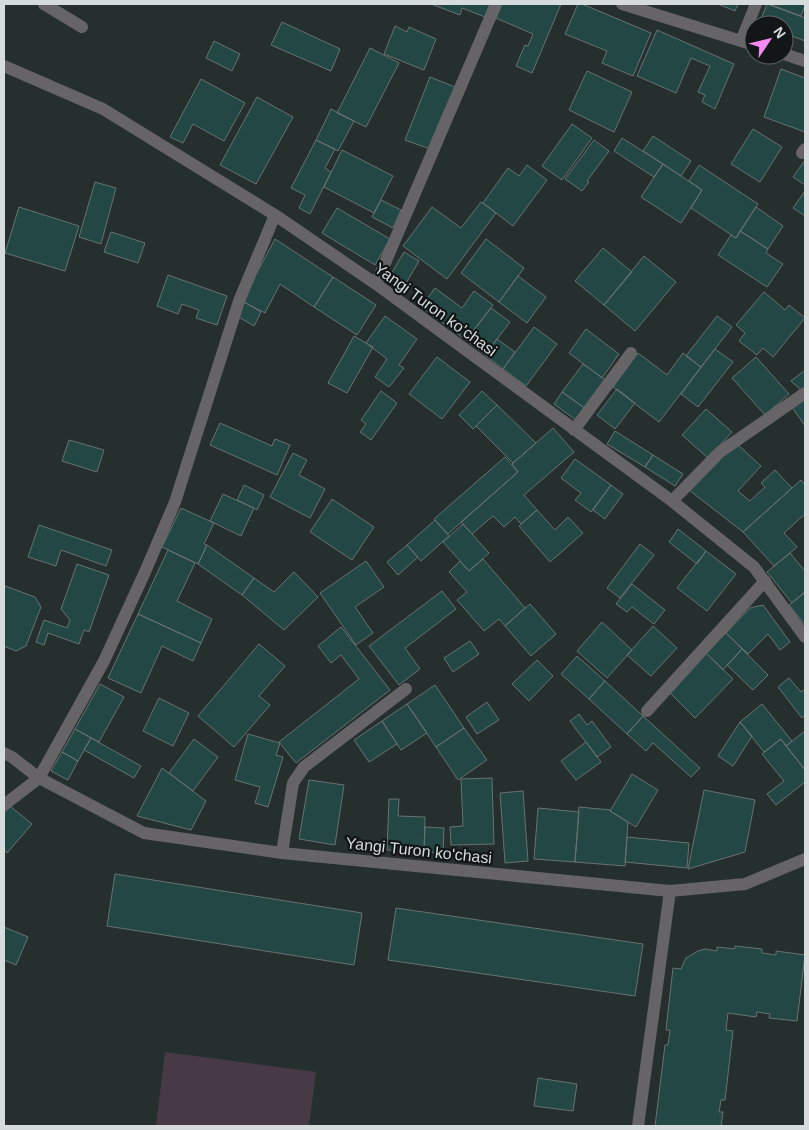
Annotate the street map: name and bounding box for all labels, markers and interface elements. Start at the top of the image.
north arrow [744,15,794,65]
text: N [770,24,789,41]
street label: Yangi Turon ko'chasi [371,259,500,359]
street label: Yangi Turon ko'chasi [345,834,493,867]

